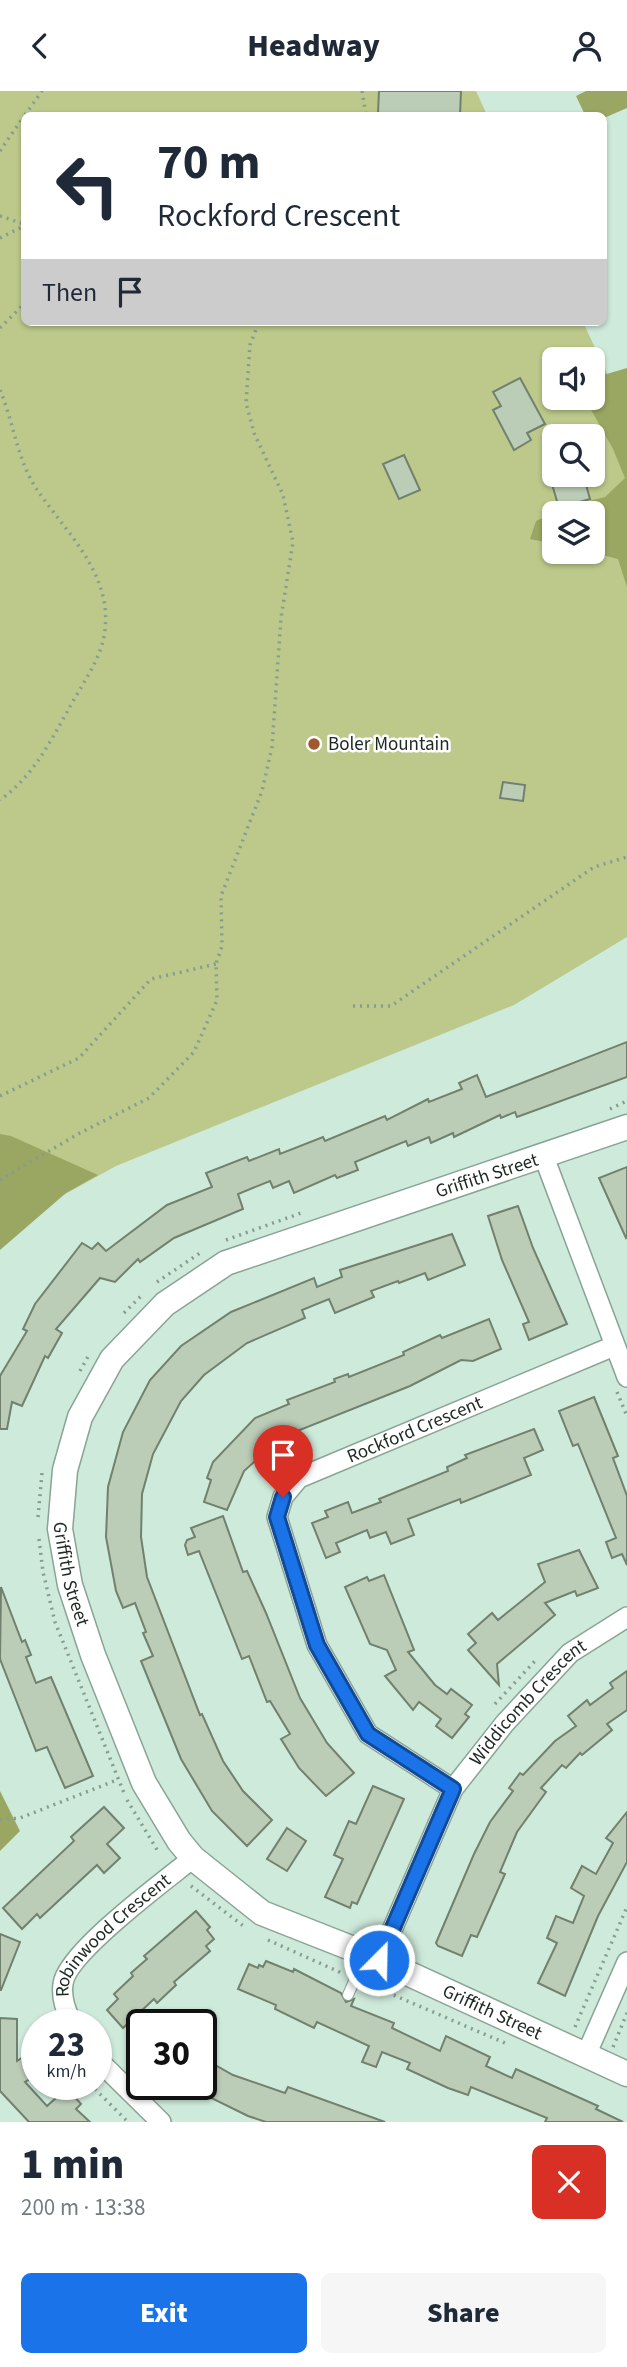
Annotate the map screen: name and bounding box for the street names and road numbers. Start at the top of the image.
street label: Griffith Street [432,1146,542,1205]
street label: Rockford Crescent [343,1389,487,1470]
street label: Griffith Street [46,1521,96,1630]
street label: Widdicomb Crescent [463,1632,592,1771]
street label: Robinwood Crescent [49,1867,177,1997]
street label: Griffith Street [438,1977,547,2047]

